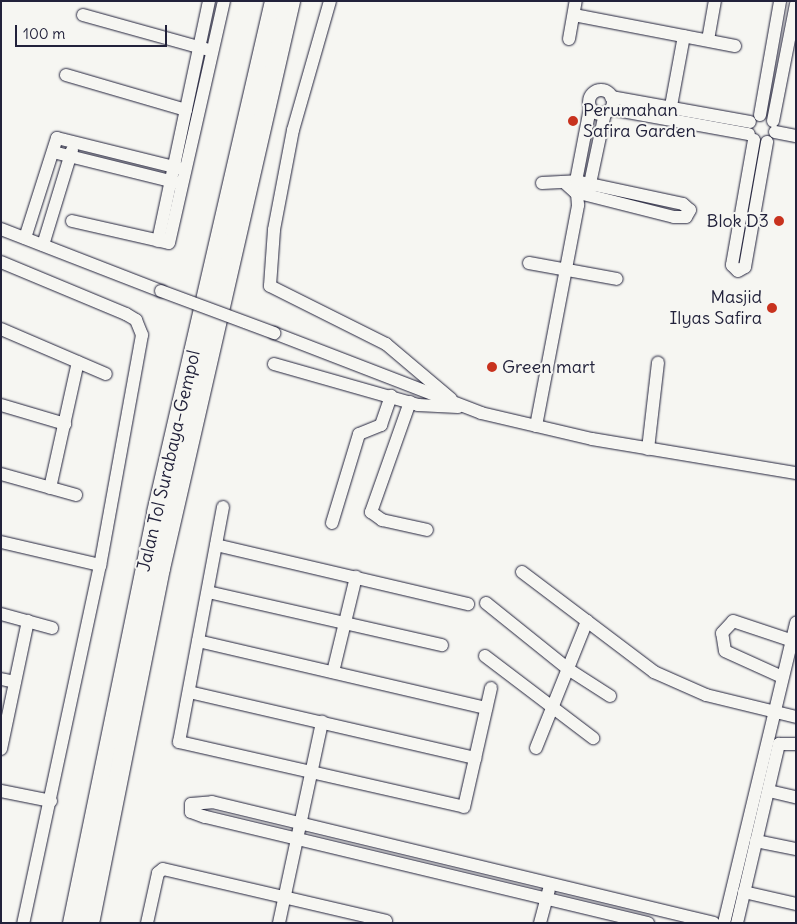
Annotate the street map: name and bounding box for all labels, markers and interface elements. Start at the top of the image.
scale bar [18,15,170,47]
text: 100 m [23,24,65,43]
place label: Perumahan Safira Garden [583,100,696,142]
marker: Perumahan Safira Garden [567,115,579,127]
place label: Blok D3 [707,210,769,232]
marker: Blok D3 [773,215,785,227]
place label: Masjid Ilyas Safira [670,287,762,330]
marker: Masjid Ilyas Safira [766,302,778,314]
street label: Jalan Tol Surabaya–Gempol [133,348,205,574]
place label: Green mart [502,356,595,378]
marker: Green mart [486,361,498,373]

